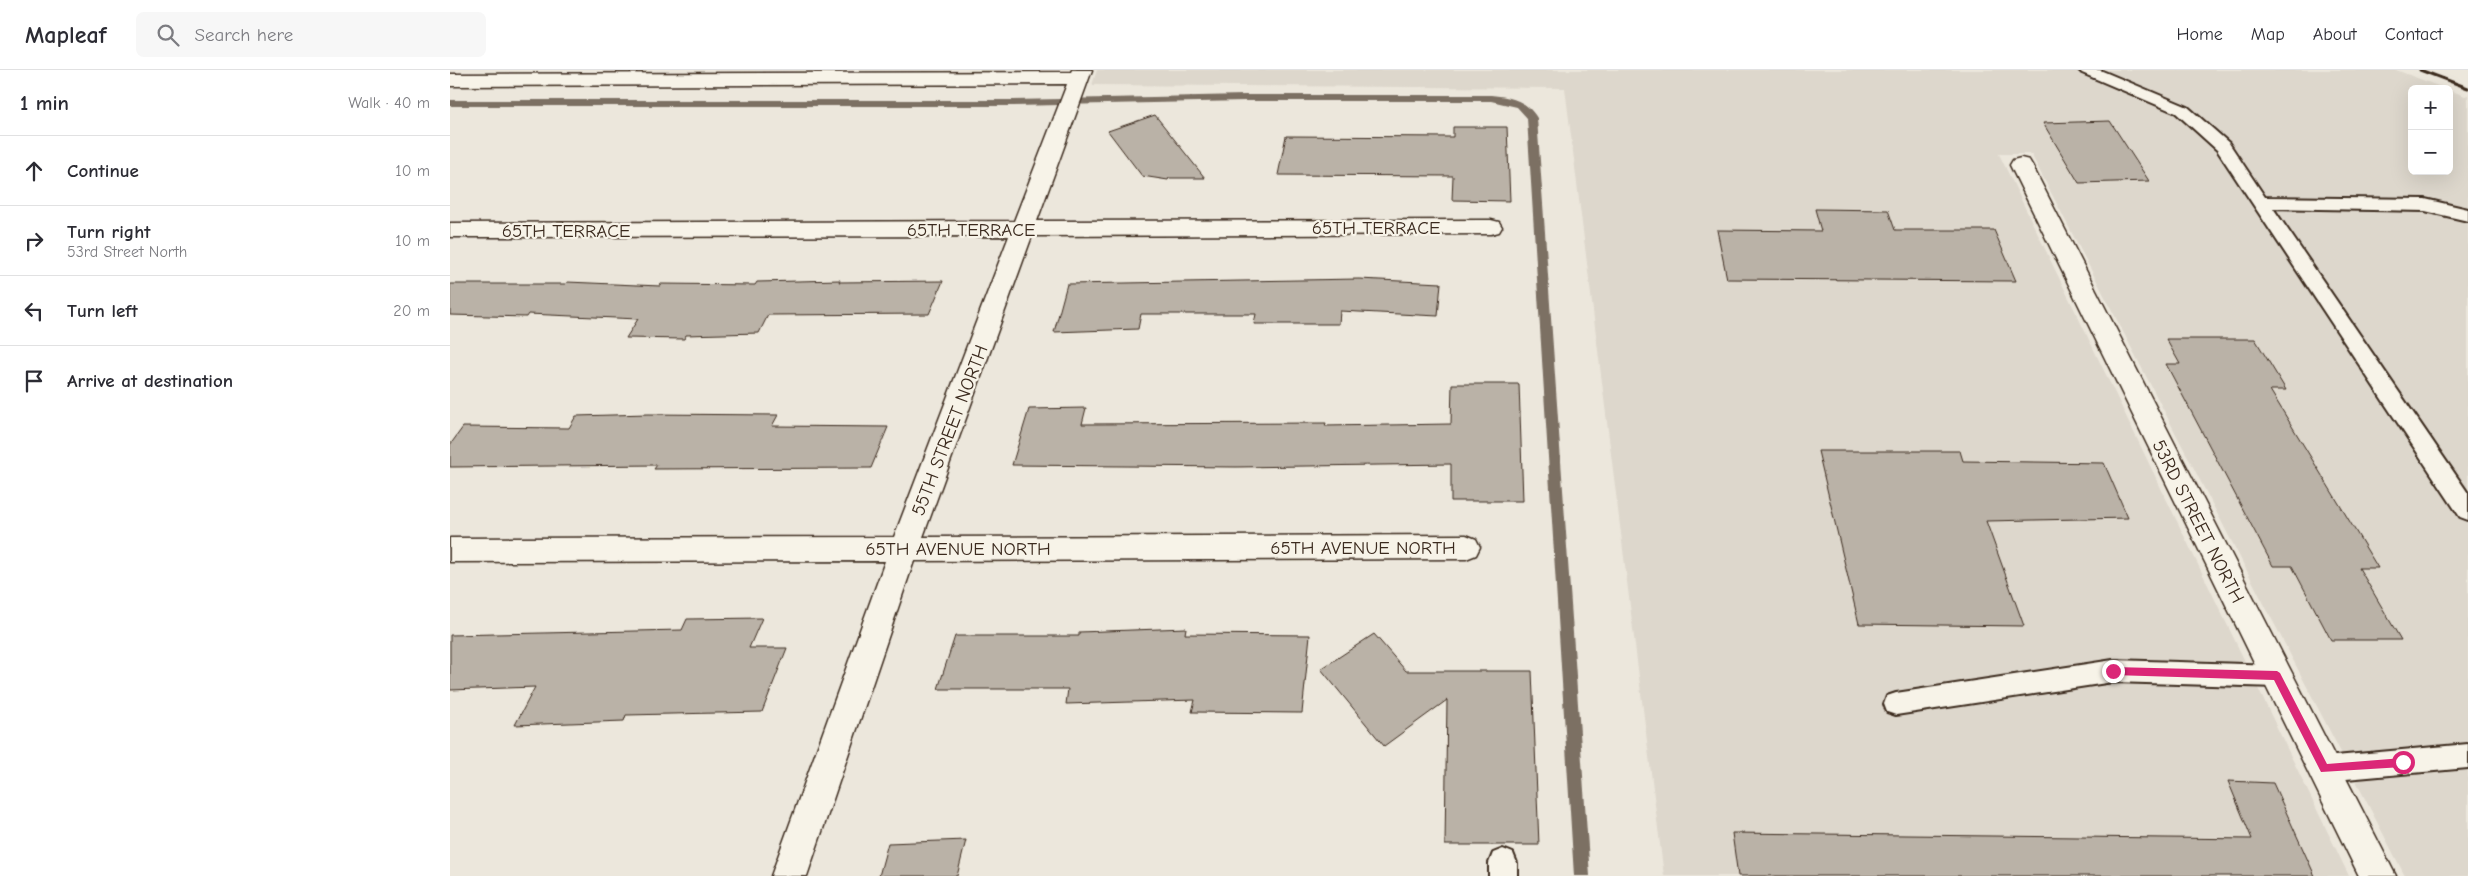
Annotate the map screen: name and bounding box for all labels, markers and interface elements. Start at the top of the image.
search box [136,12,486,57]
text: Mapleaf [25,21,106,49]
icon: search [154,21,182,49]
text: Search here [194,24,293,46]
text: Home [2176,24,2223,45]
text: Map [2251,24,2285,45]
text: About [2313,24,2357,45]
text: Contact [2385,24,2443,45]
map controls [2408,85,2453,175]
button: + [2408,85,2453,130]
text: 1 min [20,91,69,115]
text: Walk · 40 m [348,94,430,112]
button: − [2408,130,2453,175]
icon: ahead [20,157,48,185]
text: Continue [67,160,139,182]
text: 10 m [395,162,430,180]
street label: 65TH TERRACE [1312,217,1440,239]
street label: 65TH TERRACE [907,219,1035,241]
street label: 65TH TERRACE [502,220,630,242]
text: Turn right [67,221,151,243]
icon: right [20,227,48,255]
text: 10 m [395,232,430,250]
text: 53rd Street North [67,243,187,261]
icon: left [20,297,48,325]
text: Turn left [67,300,138,322]
text: 20 m [393,302,430,320]
street label: 55TH STREET NORTH [907,342,993,519]
icon: arrive [20,367,48,395]
text: Arrive at destination [67,370,233,392]
street label: 53RD STREET NORTH [2147,436,2249,607]
street label: 65TH AVENUE NORTH [1270,537,1456,559]
street label: 65TH AVENUE NORTH [865,538,1051,560]
route end [2102,660,2125,683]
route start [2392,751,2415,774]

